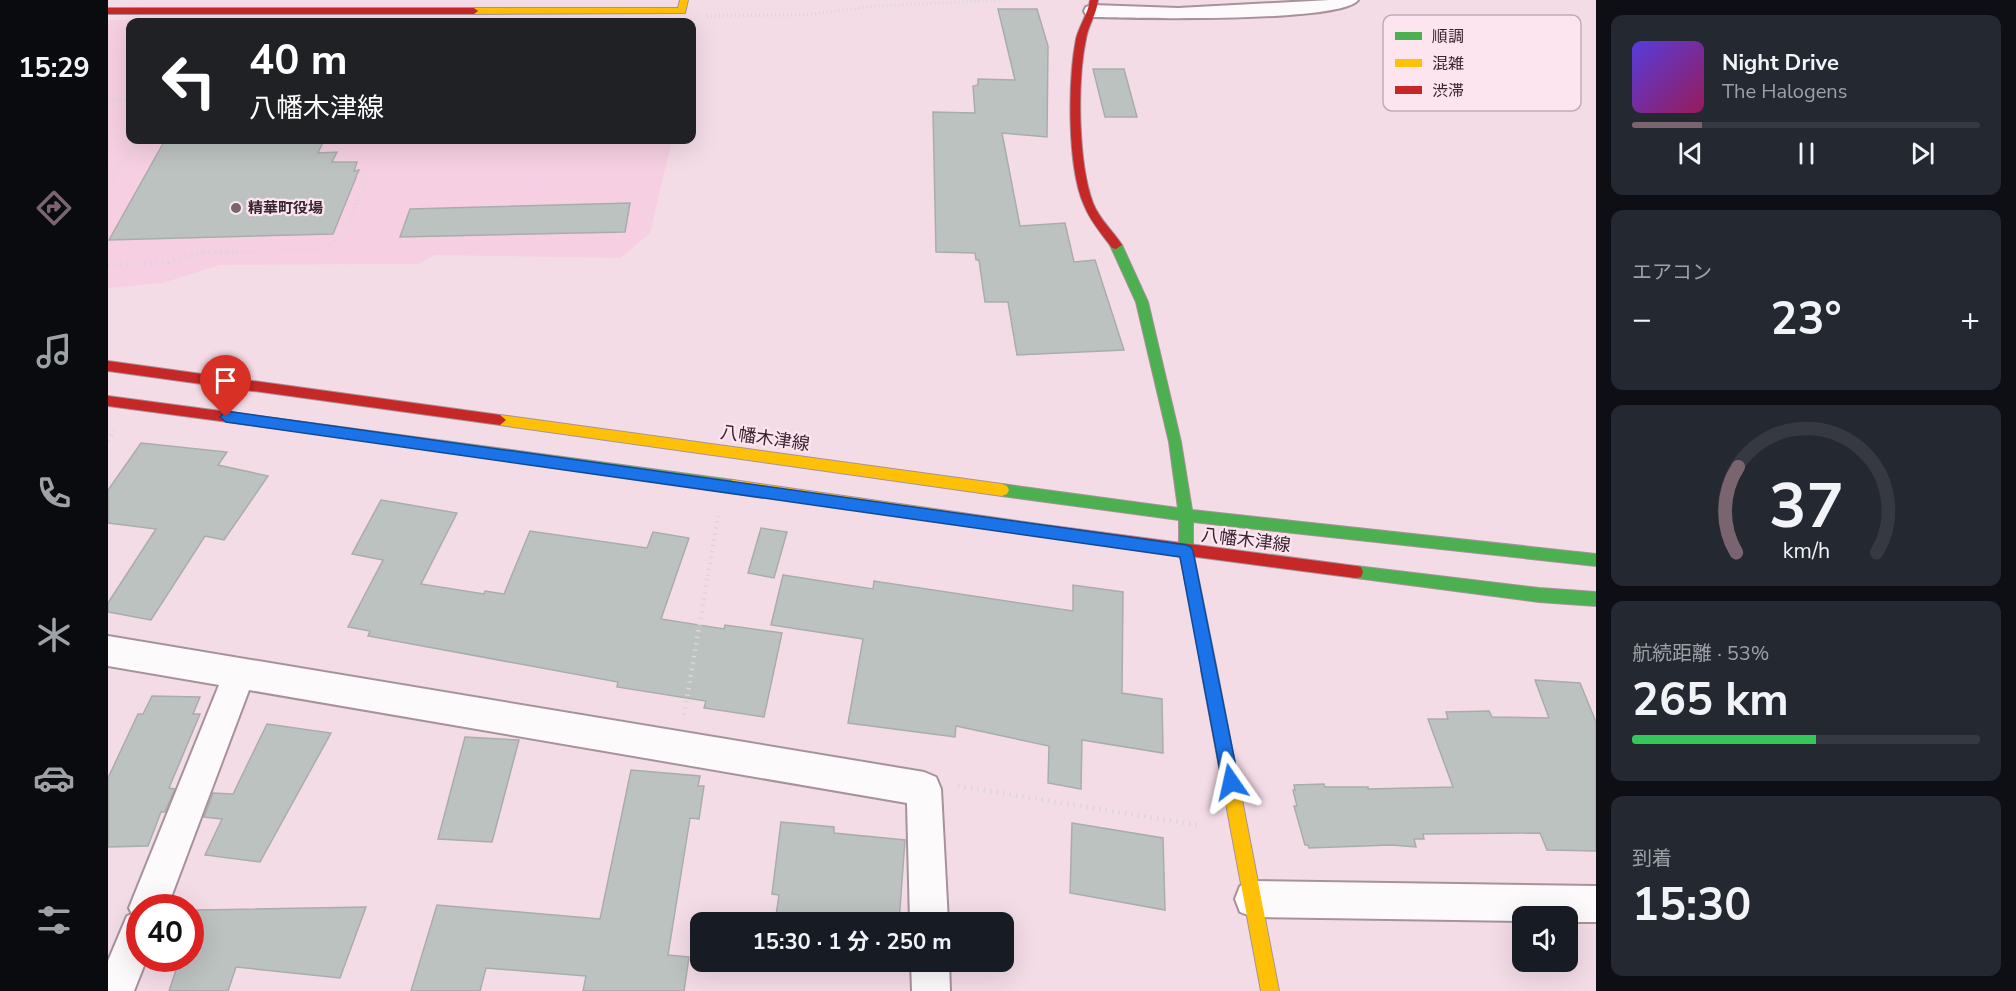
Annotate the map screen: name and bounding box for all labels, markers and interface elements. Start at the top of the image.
legend [1383,15,1581,111]
text: 順調 [1432,26,1464,48]
text: 40 m [249,32,348,89]
icon: left [150,42,228,120]
text: Night Drive [1722,48,1839,78]
text: 15:29 [18,50,90,87]
text: 混雑 [1432,53,1464,75]
text: The Halogens [1722,78,1847,105]
text: 渋滞 [1432,80,1464,102]
text: 八幡木津線 [249,90,384,127]
icon: previous [1674,137,1707,170]
icon: pause [1790,137,1823,170]
icon: next [1906,137,1939,170]
icon: directions [33,187,75,229]
place label: 精華町役場 [248,198,323,218]
marker: 精華町役場 [229,201,243,215]
text: エアコン [1632,259,1712,286]
text: 23° [1770,289,1842,350]
text: − [1632,297,1652,342]
text: + [1960,297,1980,342]
icon: music [33,330,75,372]
pin [200,355,251,417]
icon: arrive [209,364,242,397]
street label: 八幡木津線 [719,420,811,456]
text: 37 [1769,464,1843,549]
icon: phone [33,472,75,514]
street label: 八幡木津線 [1200,523,1292,557]
text: km/h [1782,536,1830,566]
icon: climate [33,614,75,656]
text: 航続距離 · 53% [1632,640,1769,667]
text: 265 km [1632,670,1789,731]
position arrow [1199,750,1263,814]
icon: car [33,757,75,799]
text: 到着 [1632,845,1672,872]
text: 15:30 [1632,875,1751,936]
speed limit sign: 40 [126,894,204,972]
icon: filters [33,899,75,941]
map controls [1512,906,1578,972]
button: sound [1512,906,1578,972]
text: 15:30 · 1 分 · 250 m [753,927,951,957]

